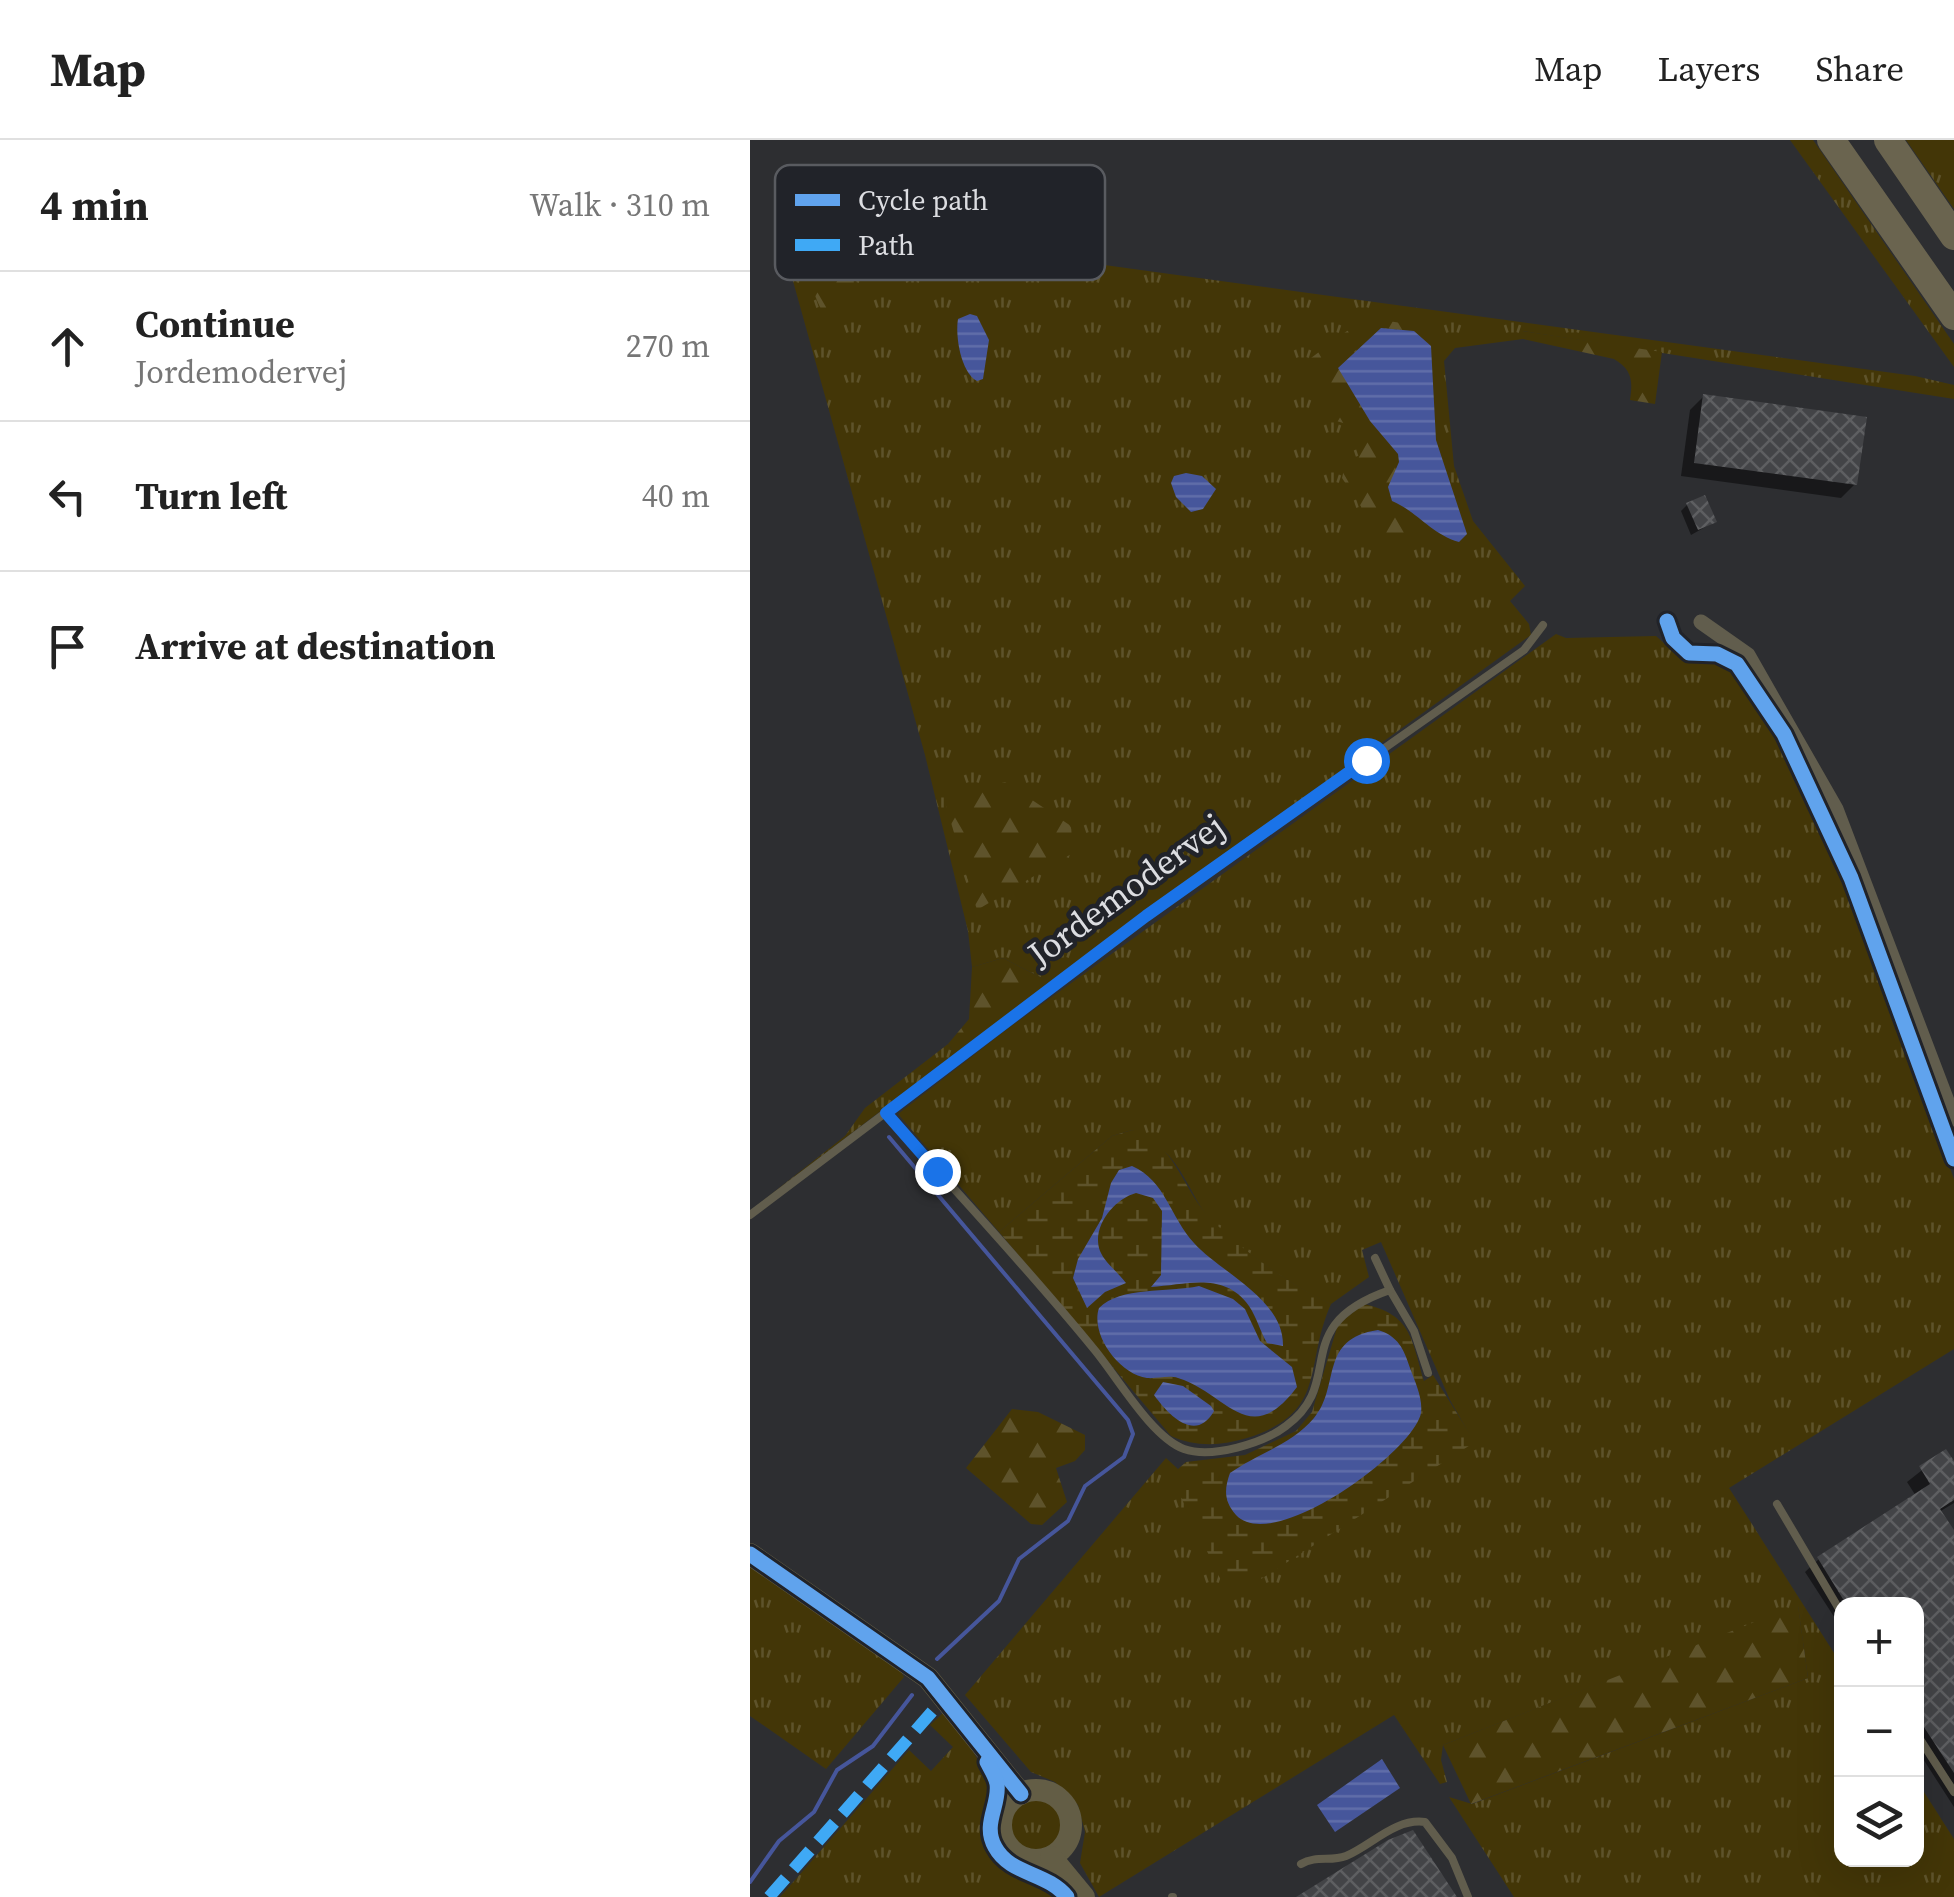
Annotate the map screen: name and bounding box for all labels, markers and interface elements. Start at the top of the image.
text: Map [50,36,146,102]
text: Map [1534,45,1602,93]
text: Layers [1657,45,1760,93]
text: Share [1815,45,1904,93]
legend [775,165,1105,280]
text: 4 min [40,176,149,234]
text: Cycle path [858,181,988,219]
text: Walk · 310 m [529,183,710,227]
text: Path [858,226,915,264]
text: Continue [135,298,295,350]
icon: ahead [40,319,95,374]
text: 270 m [626,324,710,368]
text: Jordemodervej [135,350,347,394]
icon: left [40,469,95,524]
text: Turn left [135,470,287,522]
text: 40 m [642,474,710,518]
icon: arrive [40,619,95,674]
text: Arrive at destination [135,620,496,672]
route start [1344,738,1390,784]
street label: Jordemodervej [1017,802,1234,978]
route end [915,1149,961,1195]
map controls [1834,1597,1924,1867]
button: + [1834,1597,1924,1687]
button: − [1834,1687,1924,1777]
button: layers [1834,1777,1924,1867]

